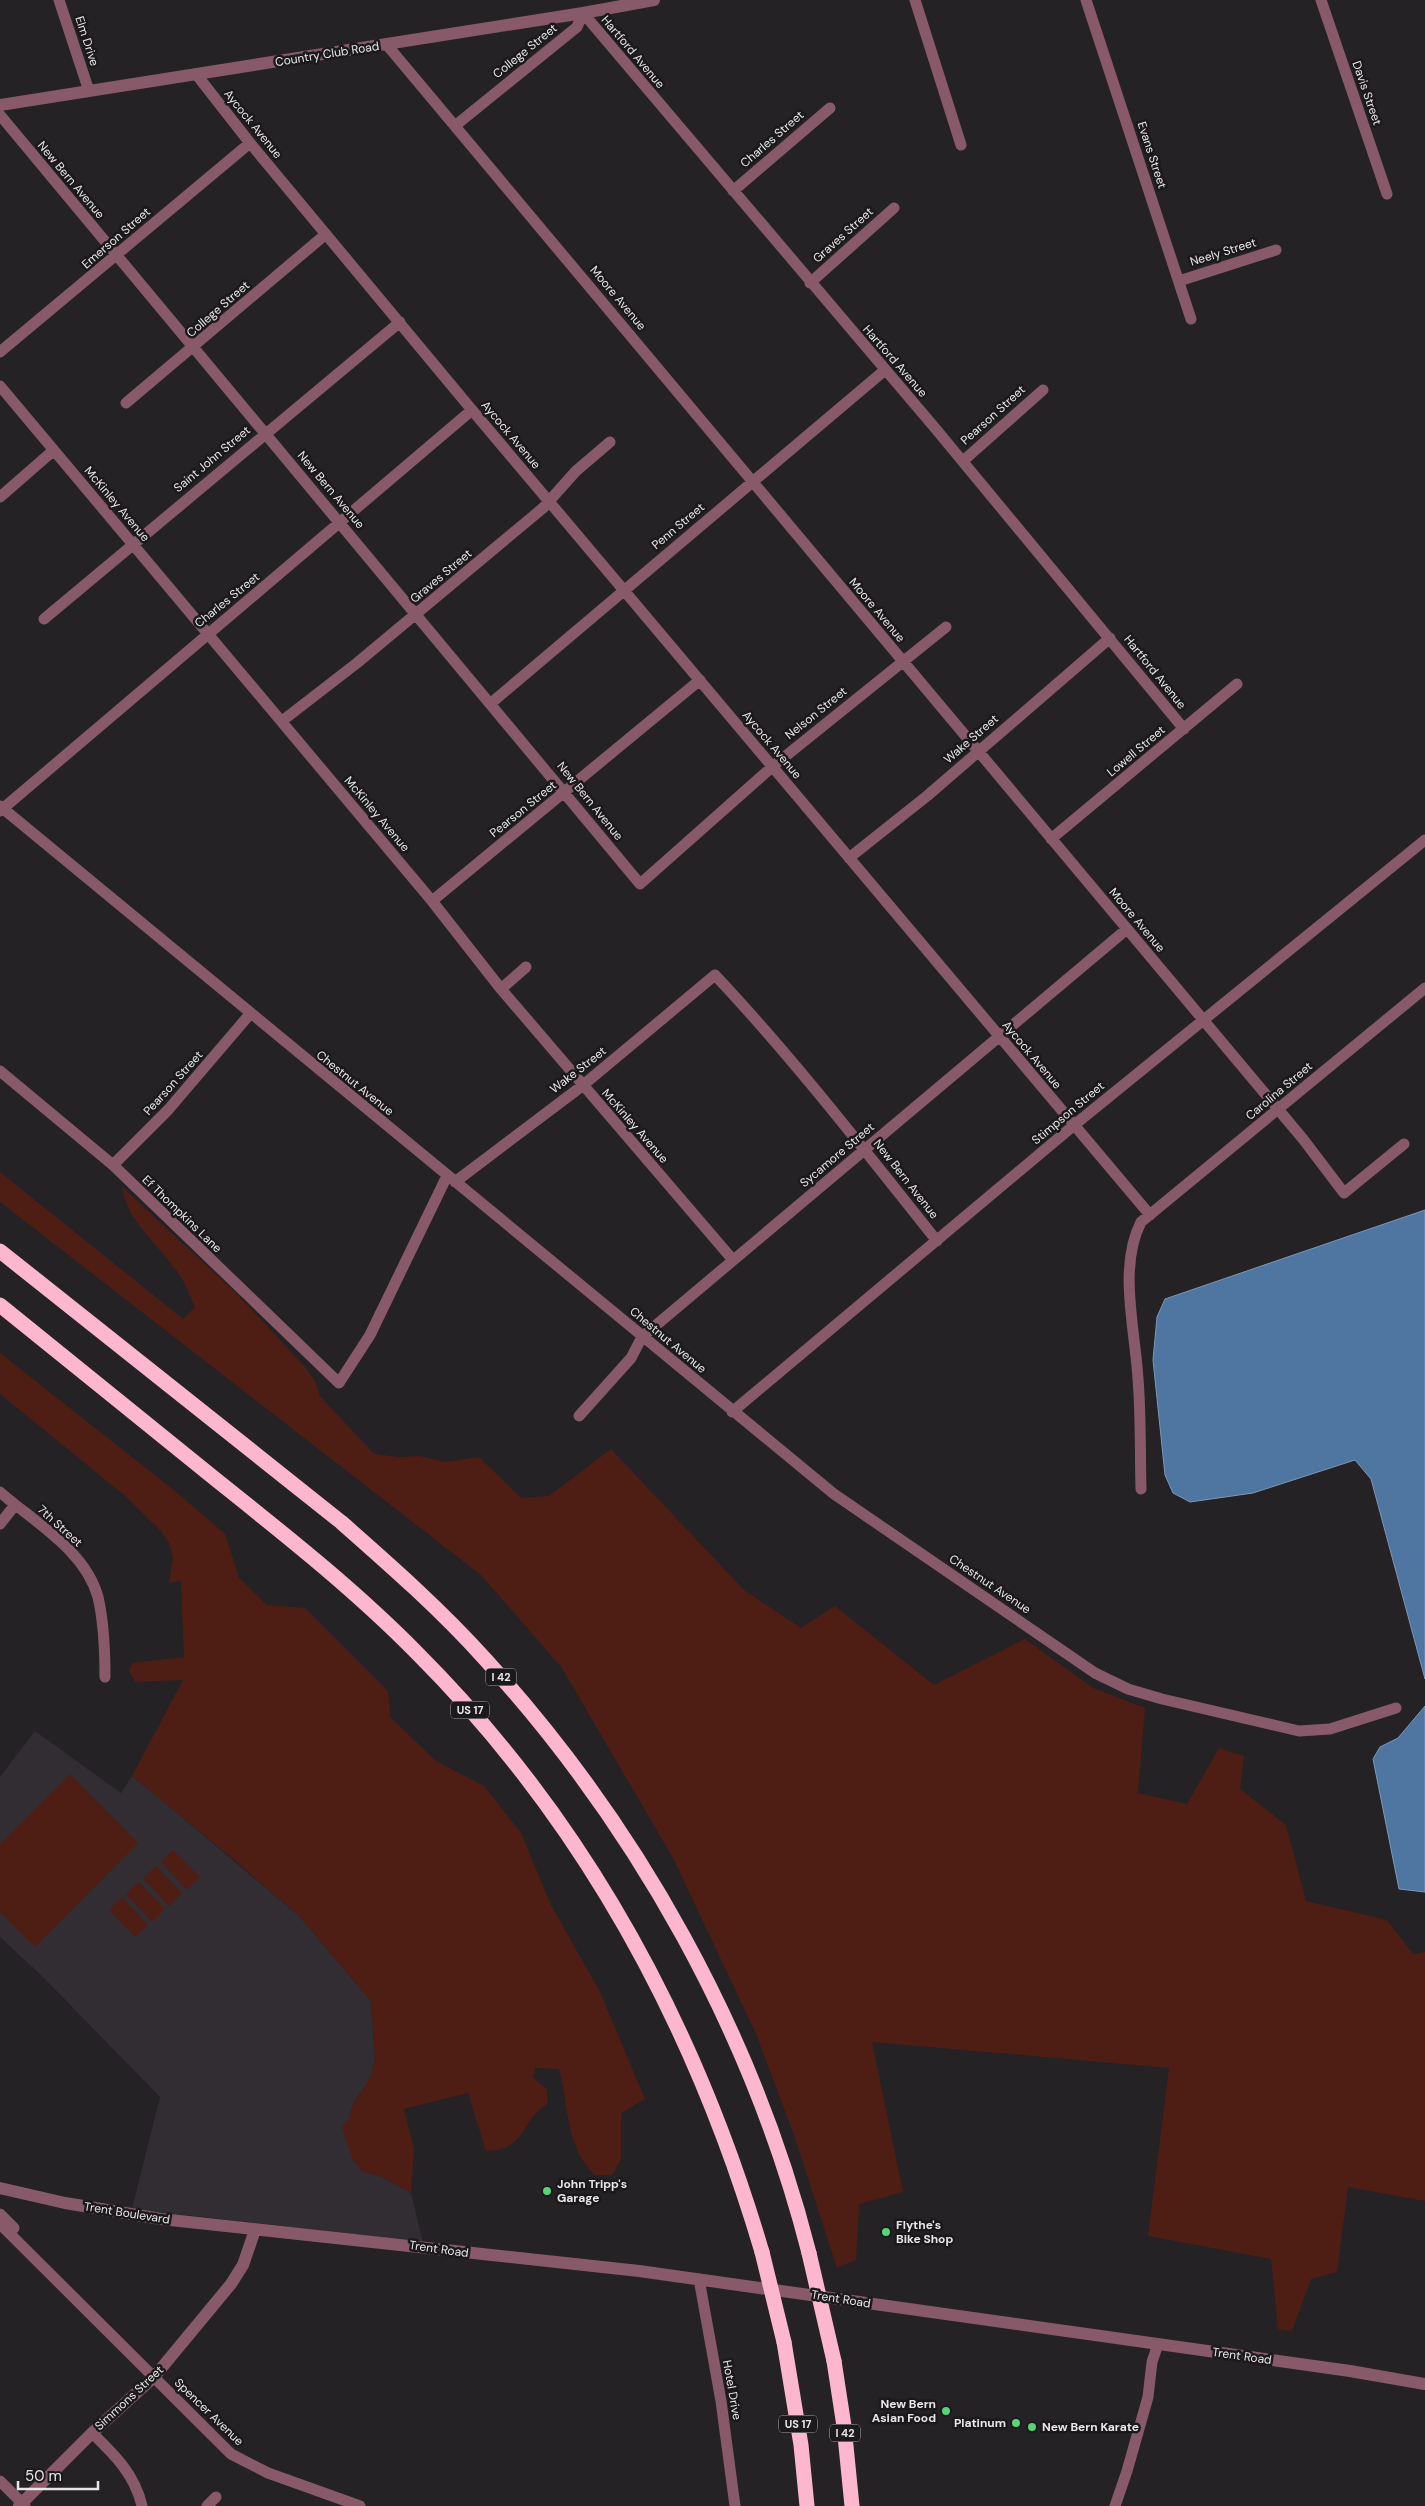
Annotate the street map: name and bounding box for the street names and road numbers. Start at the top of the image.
street label: Hartford Avenue [598,12,668,92]
street label: Elm Drive [71,14,103,68]
street label: College Street [490,20,561,82]
street label: Country Club Road [274,38,380,70]
street label: Davis Street [1349,59,1386,128]
street label: Aycock Avenue [220,86,286,162]
street label: Charles Street [737,107,807,171]
street label: Evans Street [1134,120,1170,191]
street label: New Bern Avenue [34,138,108,222]
street label: Graves Street [809,203,877,266]
street label: Emerson Street [78,204,154,272]
street label: Neely Street [1188,234,1258,270]
street label: Moore Avenue [586,262,650,334]
street label: College Street [183,277,253,341]
street label: Hartford Avenue [859,322,931,401]
street label: Pearson Street [957,382,1029,448]
street label: Aycock Avenue [478,398,544,473]
street label: Saint John Street [170,422,254,496]
street label: New Bern Avenue [294,448,368,532]
street label: McKinley Avenue [81,463,153,545]
street label: Penn Street [648,499,708,553]
street label: Graves Street [407,545,475,607]
street label: Charles Street [191,569,263,631]
street label: Moore Avenue [845,574,909,646]
street label: Hartford Avenue [1120,632,1190,712]
street label: Nelson Street [782,683,850,743]
street label: Aycock Avenue [739,708,805,783]
street label: Wake Street [940,711,1002,767]
street label: Lowell Street [1104,722,1169,780]
street label: New Bern Avenue [553,758,627,844]
street label: McKinley Avenue [341,773,413,855]
street label: Pearson Street [486,777,560,841]
street label: Moore Avenue [1105,884,1169,956]
street label: Aycock Avenue [999,1018,1065,1093]
street label: Wake Street [547,1043,610,1097]
street label: Pearson Street [140,1047,206,1119]
street label: Chestnut Avenue [313,1047,397,1119]
street label: Carolina Street [1242,1058,1316,1124]
street label: Stimpson Street [1028,1078,1108,1148]
street label: McKinley Avenue [598,1085,672,1167]
street label: Sycamore Street [796,1119,878,1191]
street label: New Bern Avenue [870,1136,942,1222]
street label: Ef Thompkins Lane [139,1172,225,1256]
street label: Chestnut Avenue [626,1303,710,1377]
street label: 7th Street [34,1502,86,1551]
street label: Chestnut Avenue [946,1551,1034,1617]
road number: I 42 [486,1668,516,1685]
road number: US 17 [451,1702,489,1718]
street label: Trent Boulevard [83,2198,171,2228]
street label: Trent Road [408,2237,470,2261]
street label: Trent Road [810,2286,872,2312]
street label: Trent Road [1211,2344,1273,2368]
street label: Hotel Drive [719,2359,745,2421]
street label: Simmons Street [91,2362,167,2434]
street label: Spencer Avenue [171,2375,247,2449]
road number: US 17 [779,2416,817,2432]
road number: I 42 [830,2424,860,2442]

